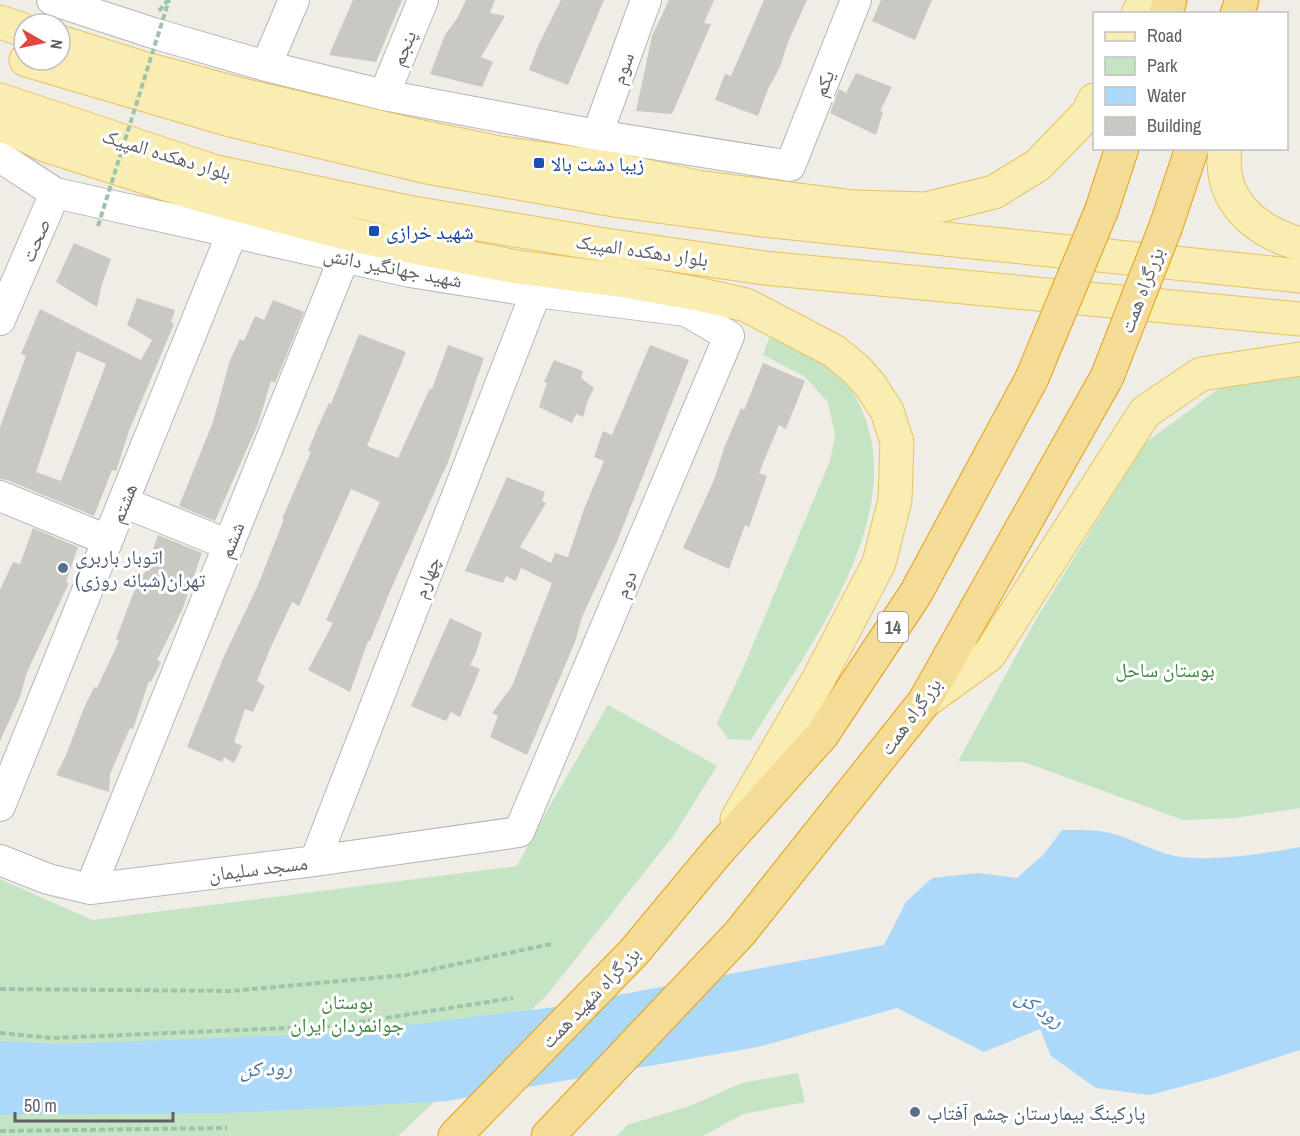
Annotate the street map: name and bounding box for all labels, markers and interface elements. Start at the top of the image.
north arrow [12,12,72,72]
legend [1093,12,1288,150]
text: Road [1147,23,1182,48]
street label: پنجم [384,26,423,70]
text: N [45,38,68,51]
street label: سوم [604,48,641,88]
text: Park [1147,53,1178,78]
street label: یکم [805,66,841,101]
text: Water [1147,83,1186,108]
text: Building [1147,113,1202,138]
street label: بلوار دهکده المپیک [99,122,235,186]
place label: زیبا دشت بالا [551,150,644,177]
marker: زیبا دشت بالا [532,156,546,170]
street label: صحت [14,214,56,266]
place label: شهید خرازی [386,218,474,245]
marker: شهید خرازی [367,224,381,238]
street label: بلوار دهکده المپیک [574,227,710,273]
street label: شهید جهانگیر دانش [321,240,465,294]
street label: بزرگراه همت [1112,243,1170,337]
street label: هشتم [103,479,144,528]
street label: ششم [212,518,251,563]
place label: اتوبار باربری تهران(شبانه روزی) [75,543,205,593]
street label: چهارم [406,552,447,602]
marker: اتوبار باربری تهران(شبانه روزی) [56,561,70,575]
street label: دوم [607,566,644,602]
road number: 14 [878,612,908,642]
park label: بوستان ساحل [1115,656,1215,683]
street label: بزرگراه همت [873,672,947,760]
street label: مسجد سلیمان [207,849,309,887]
street label: بزرگراه شهید همت [534,940,646,1054]
water label: رود کن [1010,982,1070,1034]
park label: بوستان جوانمردان ایران [290,988,404,1038]
water label: رود کن [239,1053,293,1083]
scale bar [15,1085,172,1123]
text: 50 m [24,1093,57,1118]
place label: پاركينگ بيمارستان چشم آفتاب [927,1099,1146,1127]
marker: پاركينگ بيمارستان چشم آفتاب [908,1105,922,1119]

